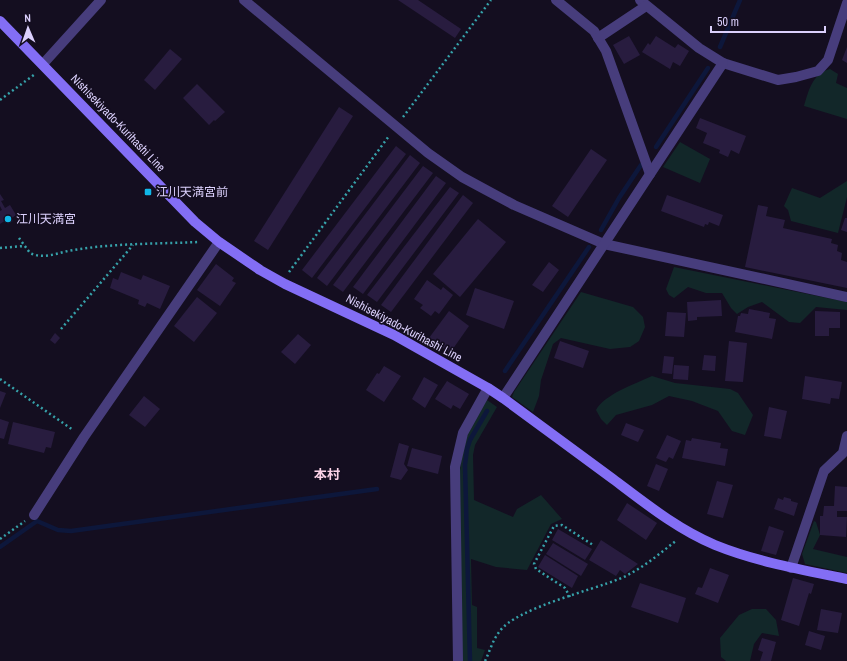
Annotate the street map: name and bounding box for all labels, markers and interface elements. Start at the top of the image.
north arrow [8,8,48,48]
scale bar [711,8,825,34]
text: N [24,11,31,25]
text: 50 m [717,14,739,30]
street label: Nishisekiyado-Kurihashi Line [67,71,169,175]
place label: 江川天満宮前 [156,184,228,200]
marker: 江川天満宮前 [143,187,153,197]
place label: 江川天満宮 [16,211,76,227]
marker: 江川天満宮 [3,214,13,224]
street label: Nishisekiyado-Kurihashi Line [343,291,465,365]
district label: 本村 [314,466,340,483]

